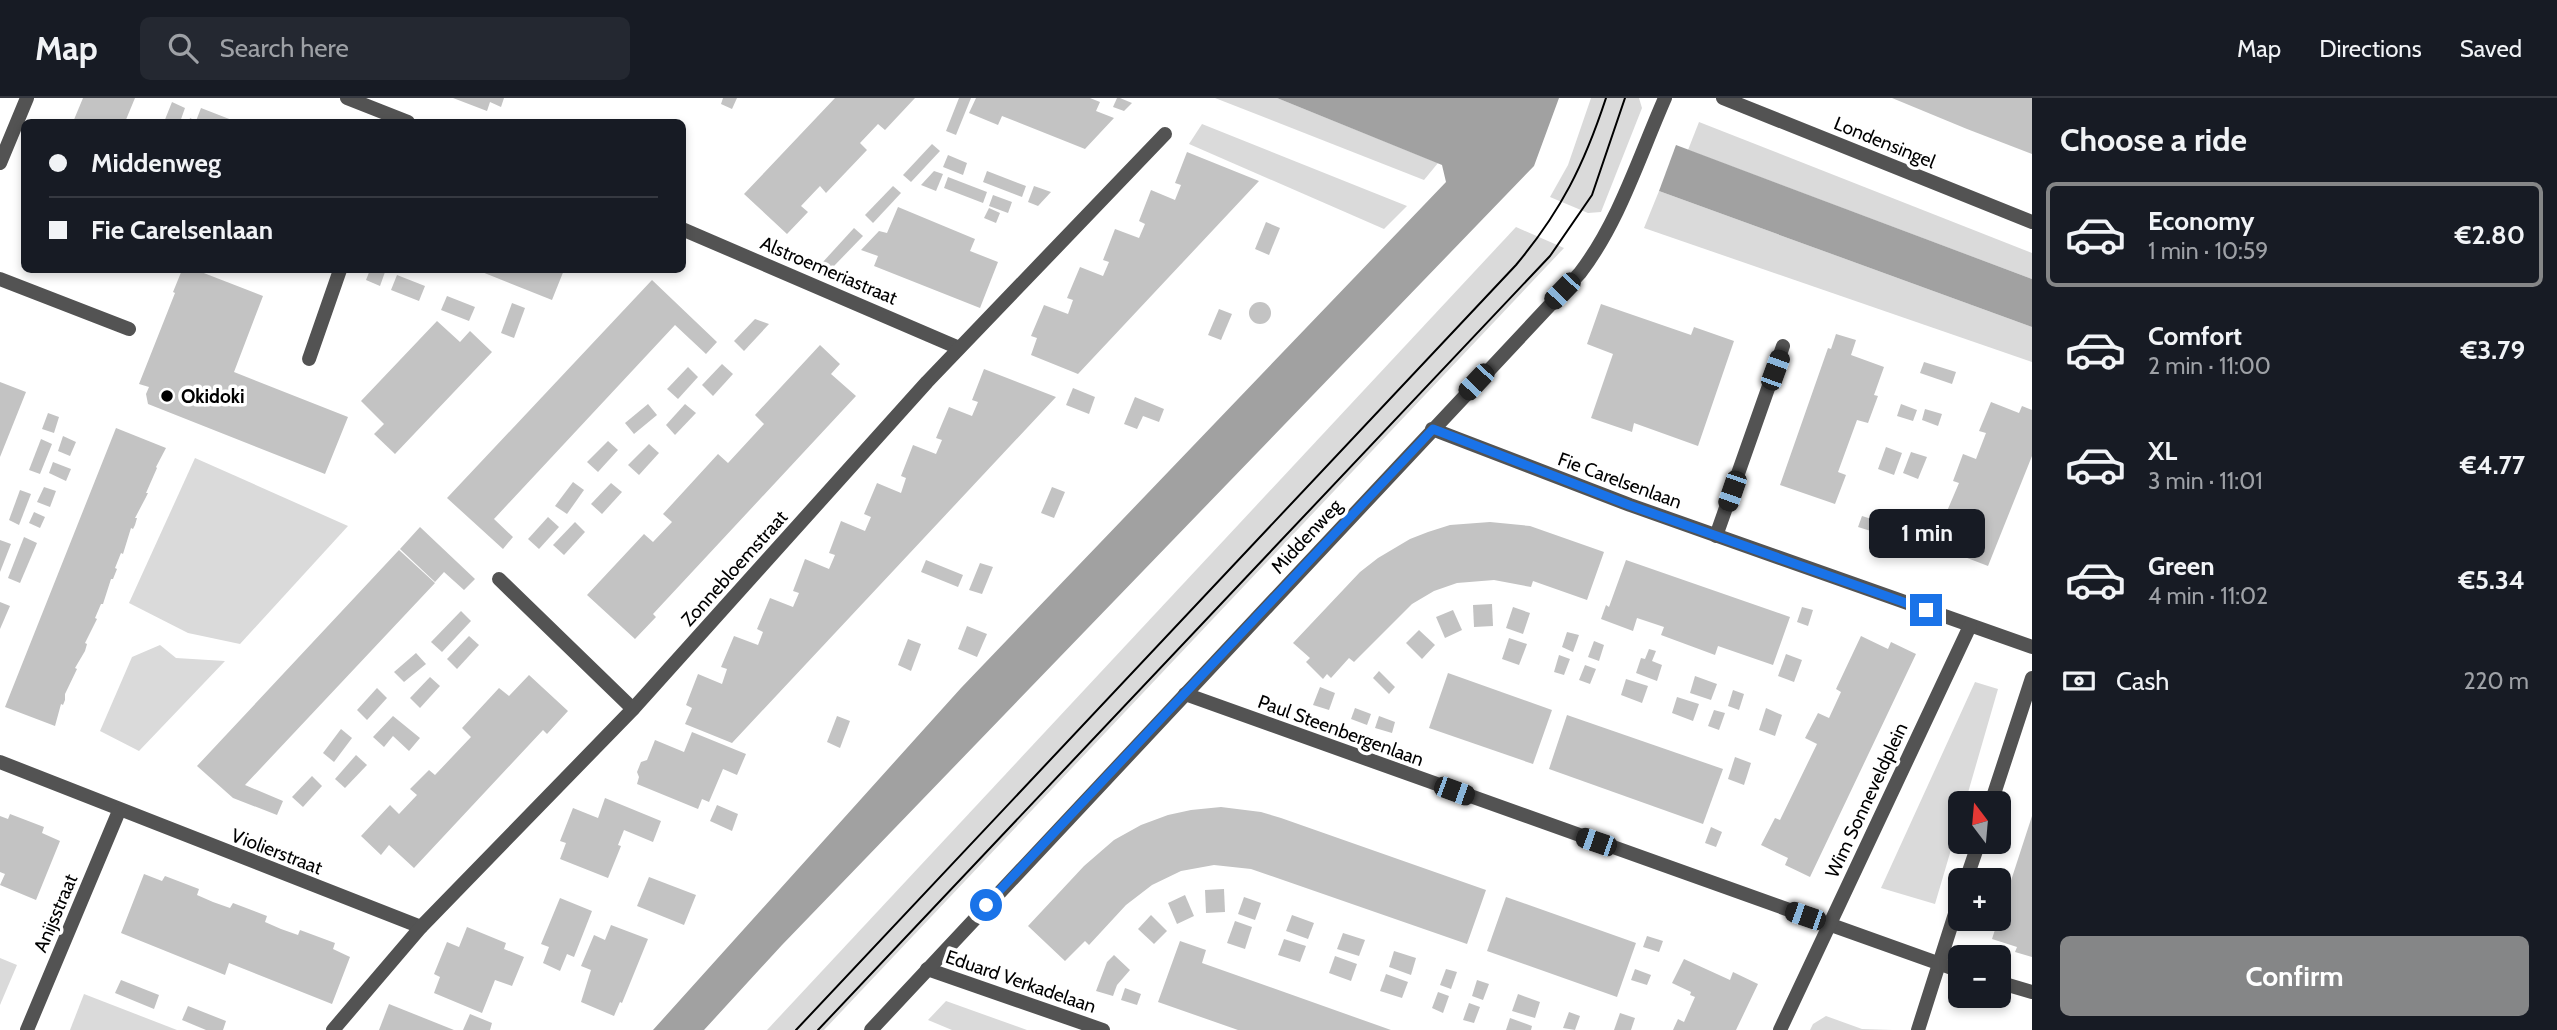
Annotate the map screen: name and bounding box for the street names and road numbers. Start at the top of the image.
street label: Londensingel [1831,112,1939,173]
street label: Alstroemeriastraat [757,231,901,310]
street label: Fie Carelsenlaan [1555,447,1685,514]
street label: Middenweg [1266,494,1347,578]
street label: Zonnebloemstraat [676,505,793,631]
street label: Paul Steenbergenlaan [1255,690,1427,771]
street label: Wim Sonneveldplein [1820,719,1912,881]
street label: Violierstraat [228,824,326,880]
street label: Anijsstraat [29,870,82,956]
street label: Eduard Verkadelaan [943,945,1099,1018]

